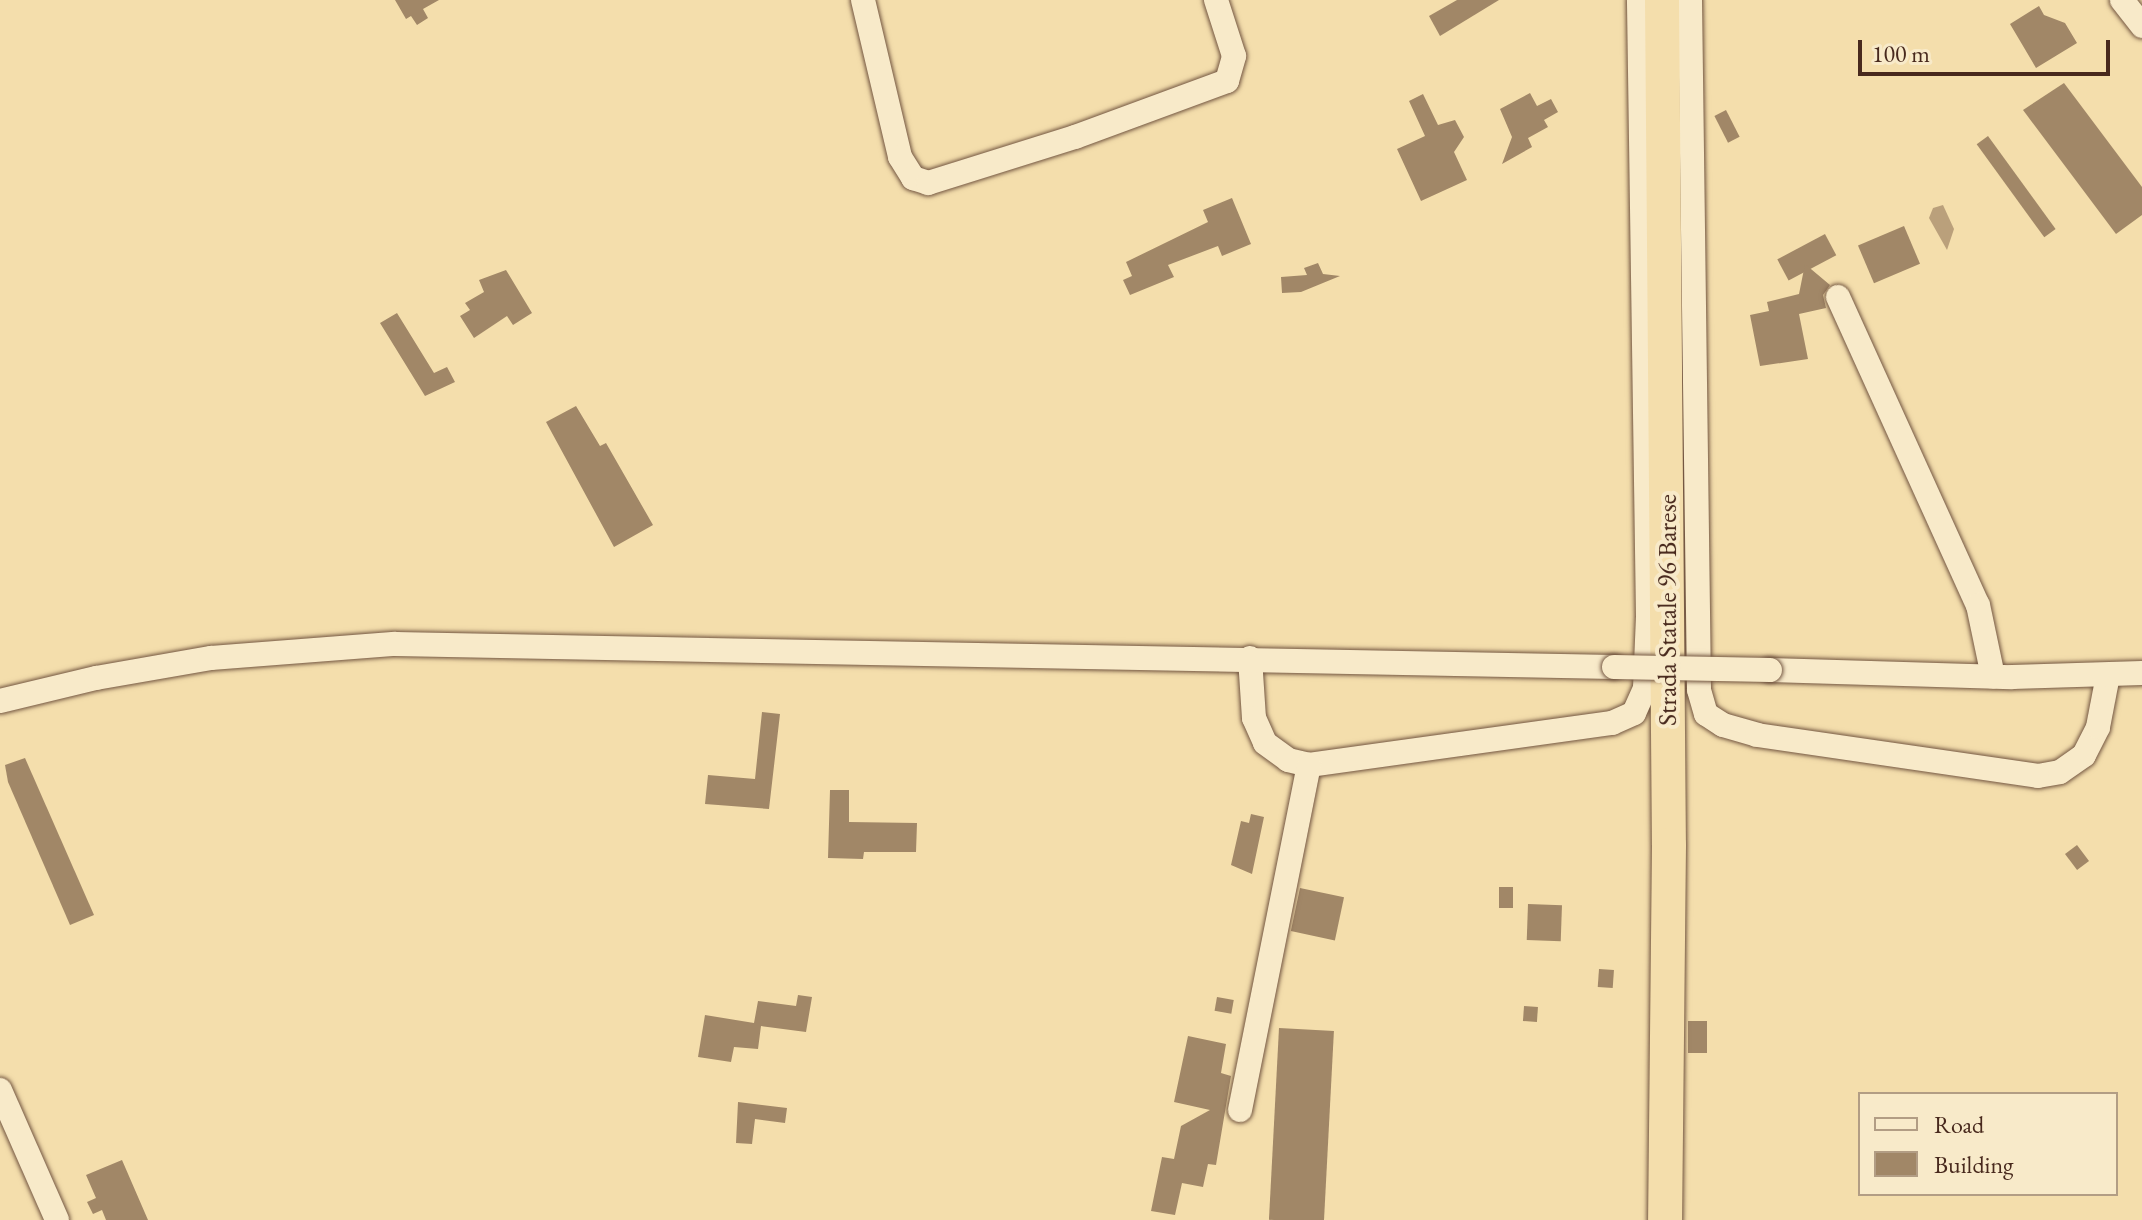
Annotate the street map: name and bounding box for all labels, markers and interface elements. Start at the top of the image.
scale bar [1862,24,2114,74]
text: 100 m [1872,38,1930,69]
street label: Strada Statale 96 Barese [1652,494,1684,726]
legend [1858,1092,2118,1196]
text: Road [1934,1109,1984,1140]
text: Building [1934,1149,2014,1180]

